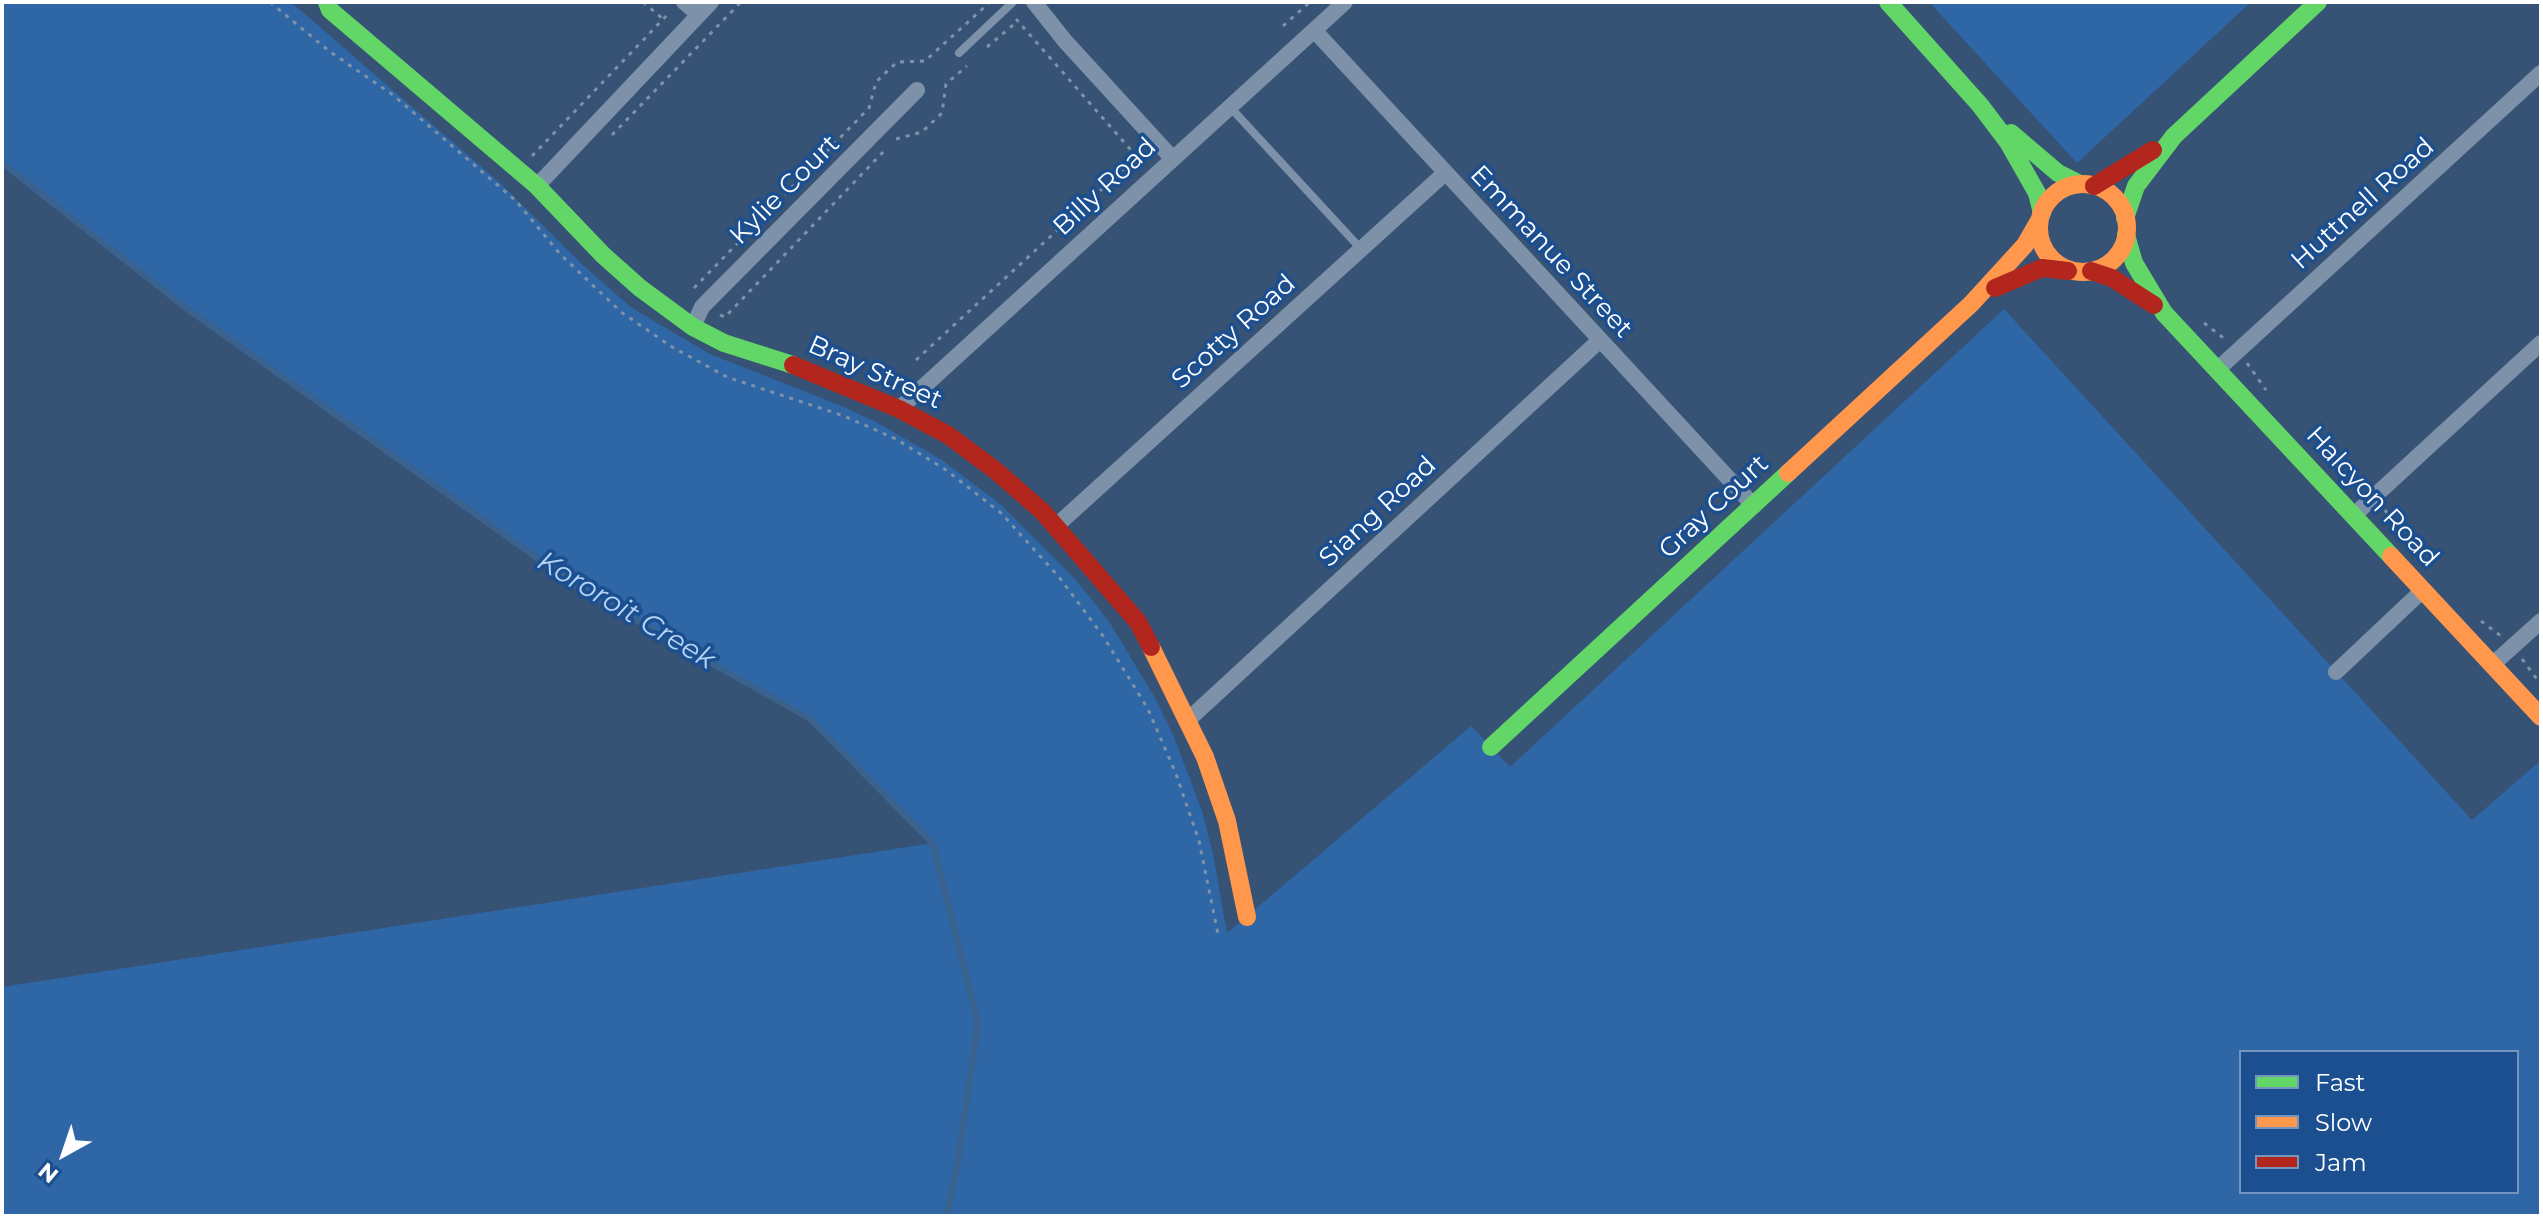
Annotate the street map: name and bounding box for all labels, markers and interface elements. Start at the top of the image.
street label: Kylie Court [724,129,846,251]
street label: Billy Road [1047,131,1163,243]
street label: Huttnell Road [2285,132,2441,276]
street label: Emmanue Street [1463,159,1639,345]
street label: Scotty Road [1166,268,1302,396]
street label: Bray Street [803,330,947,416]
street label: Halcyon Road [2299,420,2445,574]
street label: Gray Court [1653,448,1775,566]
street label: Siang Road [1313,450,1443,574]
water label: Kororoit Creek [531,545,721,677]
legend [2239,1050,2519,1194]
text: Fast [2315,1068,2365,1097]
text: Slow [2315,1108,2372,1137]
north arrow [24,1114,104,1194]
text: Jam [2315,1148,2367,1177]
text: N [33,1157,64,1189]

